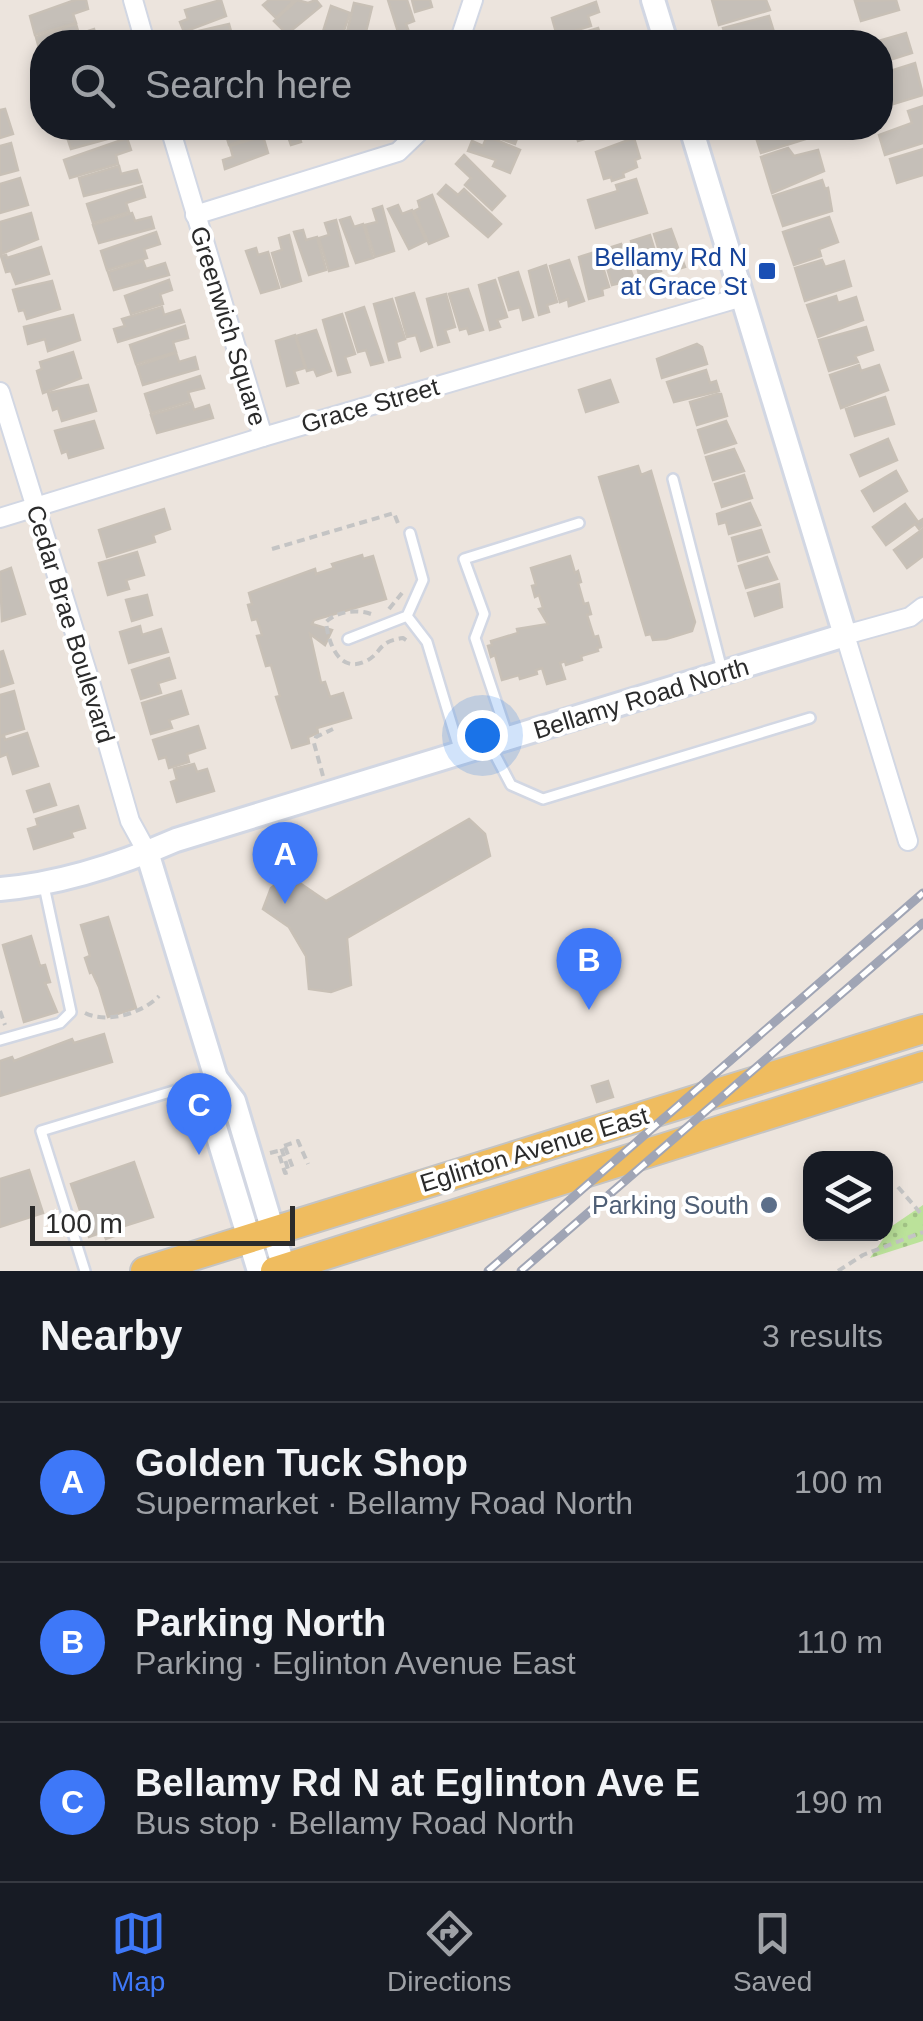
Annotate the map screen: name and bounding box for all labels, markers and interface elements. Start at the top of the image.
search box [30,30,893,140]
icon: search [65,58,120,113]
text: Search here [145,64,352,106]
street label: Greenwich Square [185,223,273,429]
place label: Bellamy Rd N at Grace St [594,243,747,300]
marker: Bellamy Rd N at Grace St [756,260,778,282]
street label: Grace Street [298,372,442,438]
street label: Cedar Brae Boulevard [21,502,121,746]
street label: Bellamy Road North [530,652,752,744]
your location [457,710,508,761]
pin: A [252,822,318,904]
pin: B [556,928,622,1010]
pin: C [166,1072,232,1155]
street label: Eglinton Avenue East [416,1101,652,1197]
map controls [803,1151,893,1241]
button: layers [803,1151,893,1241]
place label: Parking South [592,1191,749,1219]
marker: Parking South [758,1194,780,1216]
scale bar [30,1201,295,1246]
text: 100 m [45,1208,123,1239]
text: Nearby [40,1312,182,1359]
text: 3 results [762,1318,883,1354]
text: Golden Tuck Shop [135,1442,468,1484]
text: A [61,1464,84,1500]
text: 100 m [794,1464,883,1500]
text: Supermarket · Bellamy Road North [135,1485,633,1521]
text: Parking North [135,1602,386,1644]
text: B [61,1624,84,1660]
text: 110 m [796,1624,883,1660]
text: Parking · Eglinton Avenue East [135,1645,576,1681]
text: Bellamy Rd N at Eglinton Ave E [135,1762,700,1804]
text: C [61,1784,84,1820]
text: 190 m [794,1784,883,1820]
text: Bus stop · Bellamy Road North [135,1805,574,1841]
tab: Map [111,1906,166,1998]
tab: Directions [387,1906,512,1998]
tab: Saved [733,1906,812,1998]

